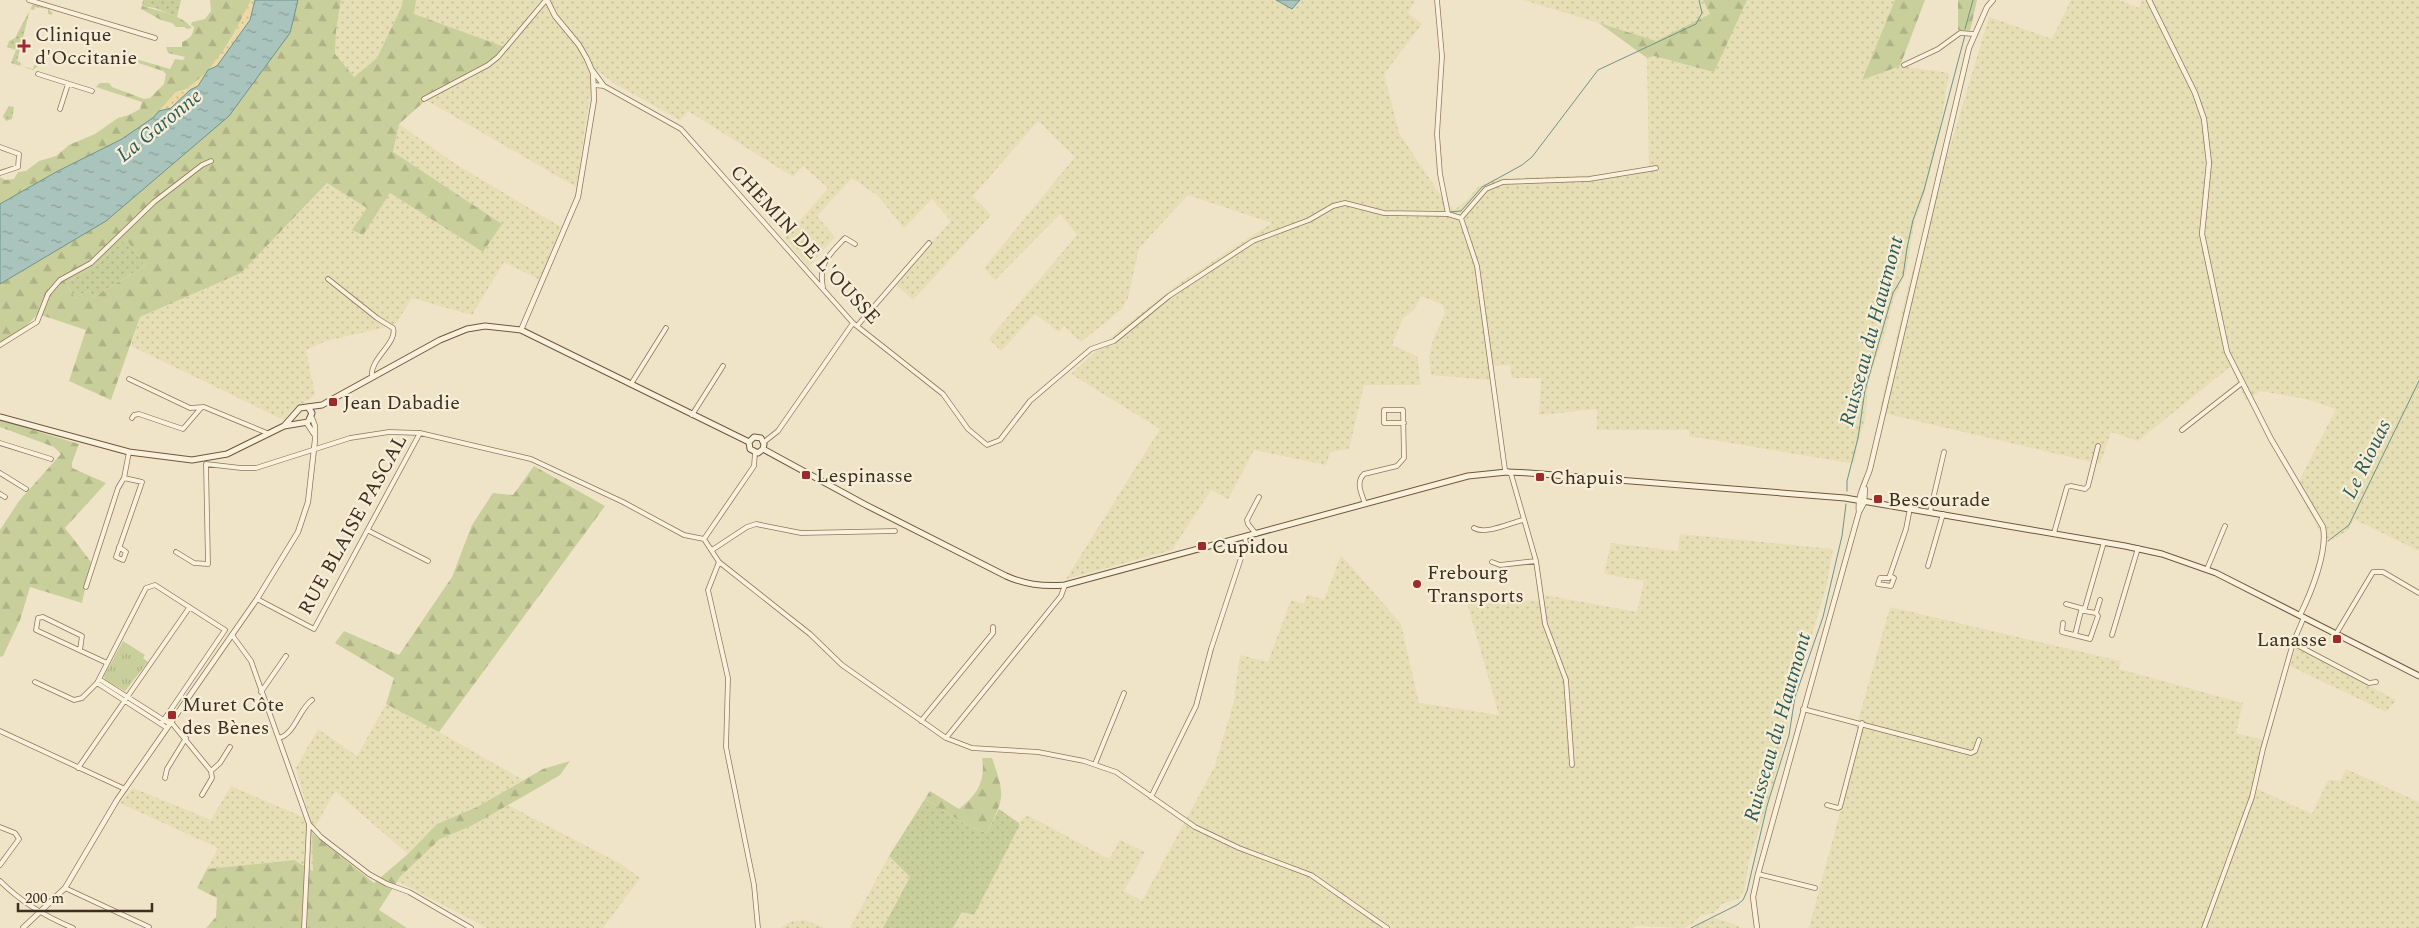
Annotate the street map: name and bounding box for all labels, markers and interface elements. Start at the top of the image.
place label: Clinique d'Occitanie [35,20,137,73]
marker: Clinique d'Occitanie [17,39,31,53]
water label: La Garonne [110,81,209,170]
street label: CHEMIN DE L'OUSSE [723,158,888,331]
water label: Ruisseau du Hautmont [1831,232,1913,430]
place label: Jean Dabadie [343,388,460,418]
marker: Jean Dabadie [327,396,339,408]
water label: Le Riouas [2334,414,2400,505]
street label: RUE BLAISE PASCAL [291,429,415,620]
place label: Lespinasse [816,461,913,491]
place label: Chapuis [1550,463,1623,493]
marker: Lespinasse [800,469,812,481]
marker: Chapuis [1534,471,1546,483]
place label: Bescourade [1888,485,1990,515]
marker: Bescourade [1872,493,1884,505]
place label: Cupidou [1212,532,1289,562]
marker: Cupidou [1196,540,1208,552]
place label: Frebourg Transports [1427,558,1524,611]
marker: Frebourg Transports [1411,578,1423,590]
place label: Lanasse [2257,625,2327,655]
water label: Ruisseau du Hautmont [1736,629,1820,826]
marker: Lanasse [2331,633,2343,645]
place label: Muret Côte des Bènes [182,690,284,743]
marker: Muret Côte des Bènes [166,709,178,721]
scale bar [18,880,151,912]
text: 200 m [25,887,64,910]

